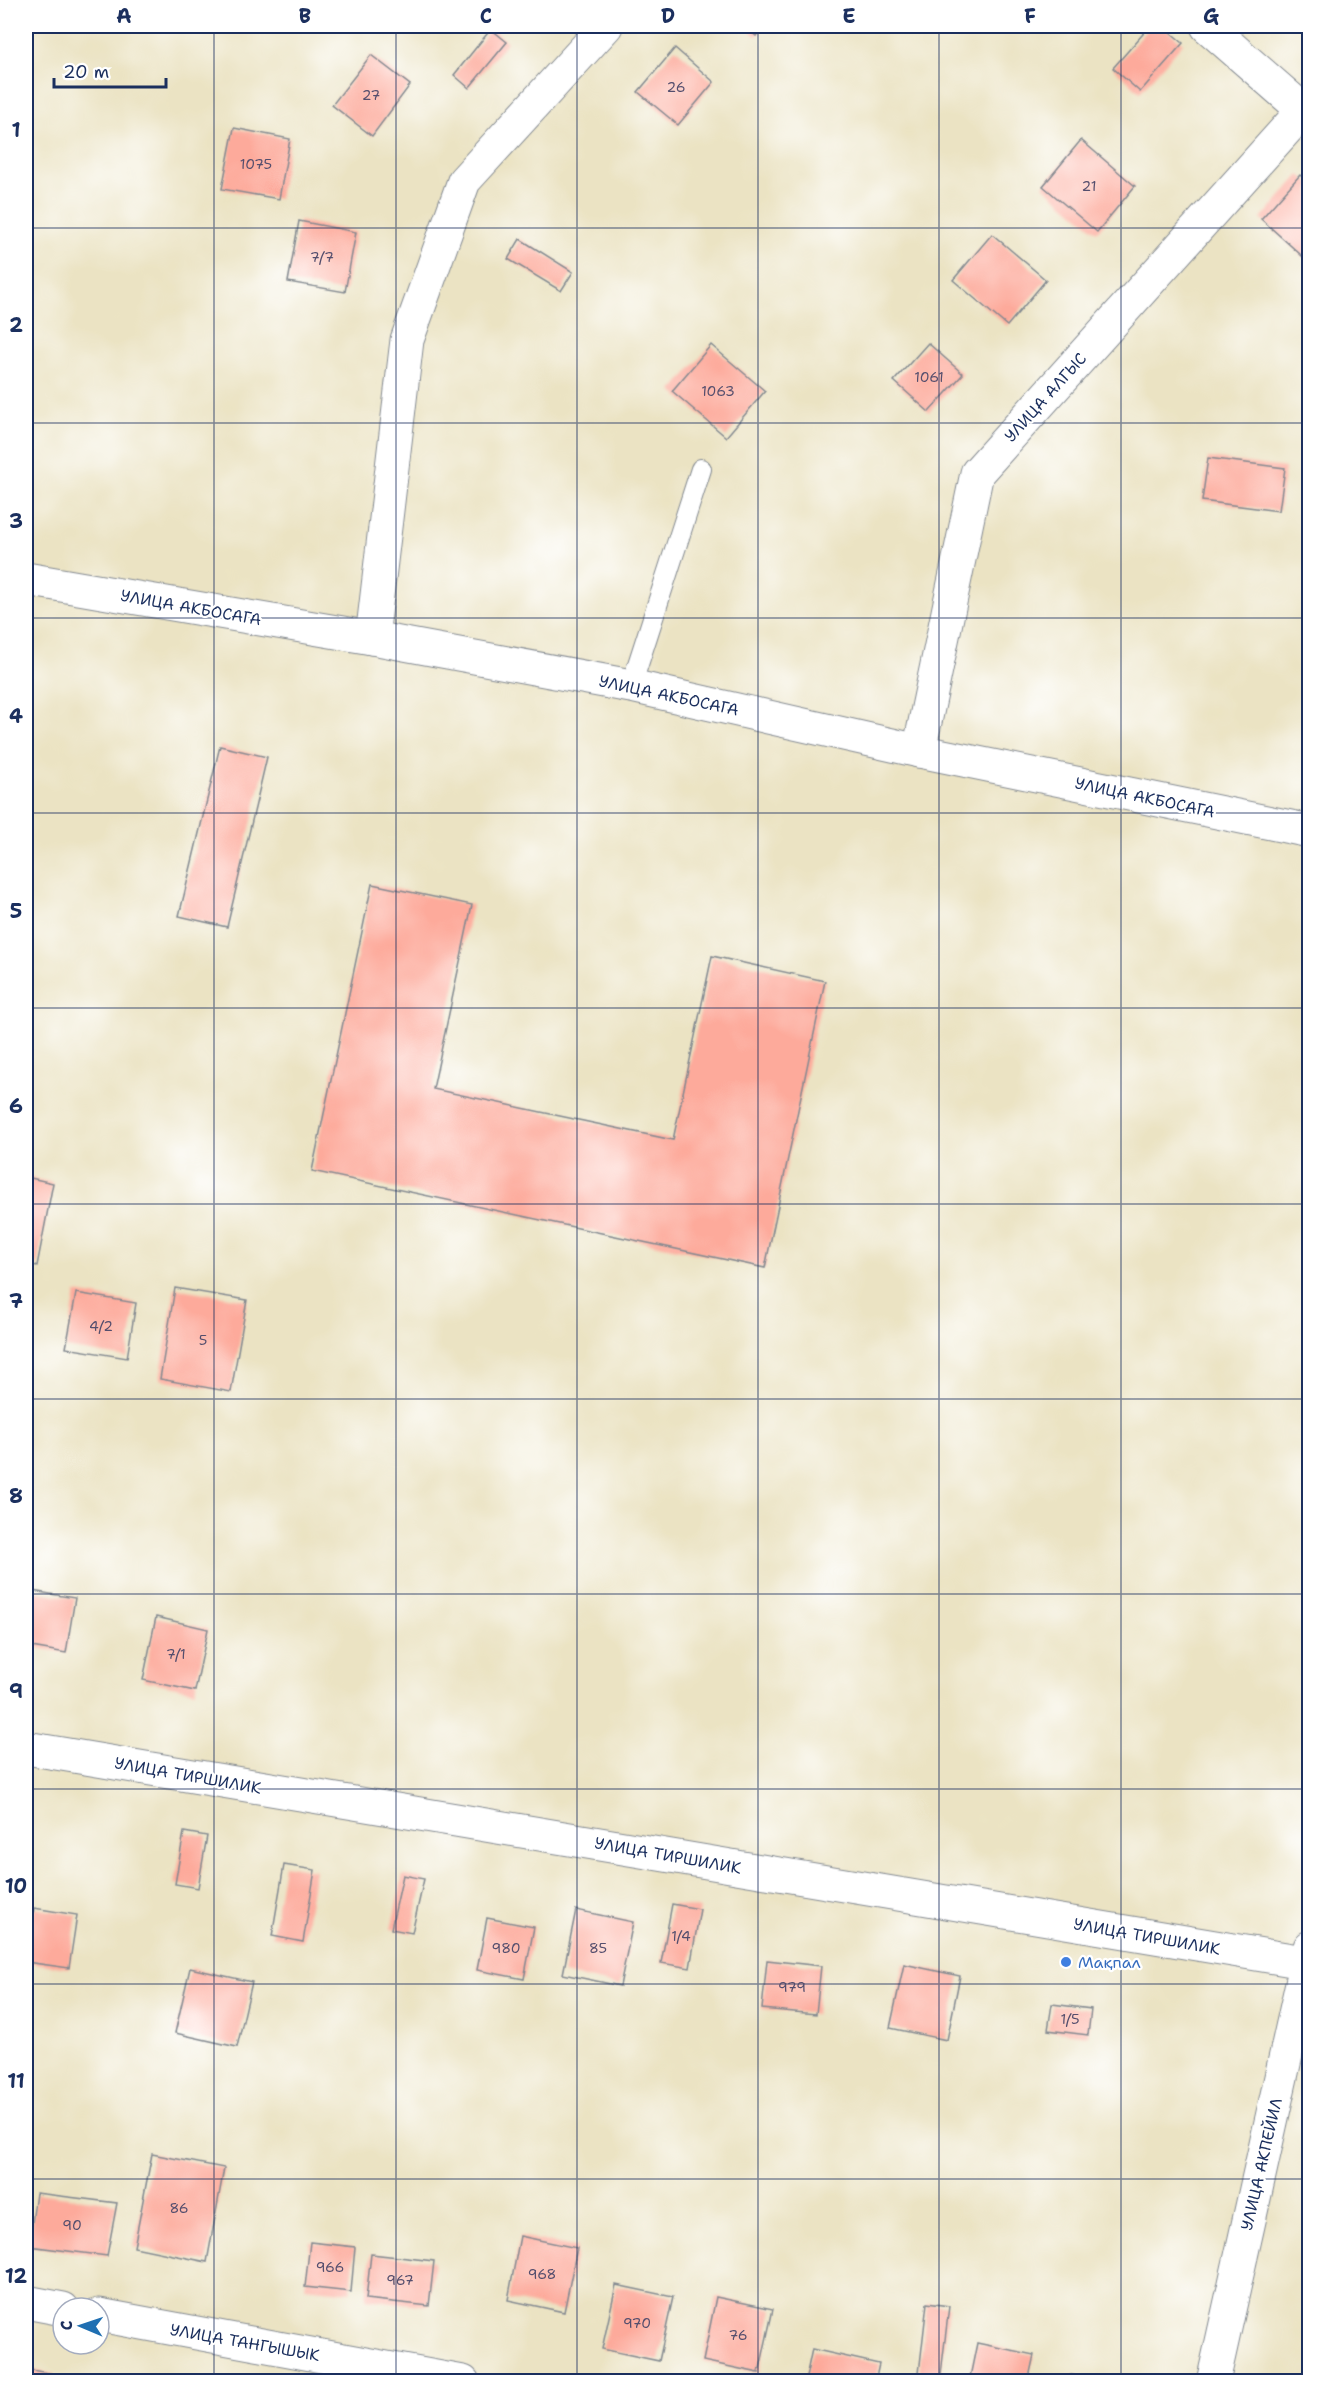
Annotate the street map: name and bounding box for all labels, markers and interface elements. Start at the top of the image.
text: A [116,3,132,29]
text: B [299,3,311,29]
text: C [480,3,492,29]
text: D [661,3,675,29]
text: E [842,3,856,29]
text: F [1024,3,1036,29]
text: G [1203,3,1219,29]
scale bar [54,51,166,89]
text: 20 m [63,60,109,84]
house number: 26 [667,78,686,96]
house number: 27 [362,86,380,104]
text: 1 [11,117,21,143]
house number: 1075 [240,155,272,173]
house number: 21 [1082,177,1096,195]
house number: 7/7 [310,248,334,266]
text: 2 [9,312,23,338]
street label: УЛИЦА АЛГЫС [1000,348,1091,446]
house number: 1061 [914,368,944,386]
house number: 1063 [701,382,735,400]
text: 3 [9,508,23,534]
street label: УЛИЦА АКБОСАГА [119,585,263,630]
street label: УЛИЦА АКБОСАГА [597,670,741,721]
text: 4 [9,703,23,729]
street label: УЛИЦА АКБОСАГА [1073,772,1217,823]
text: 5 [10,898,22,924]
text: 6 [9,1093,23,1119]
text: 7 [9,1288,23,1314]
house number: 4/2 [89,1317,113,1335]
house number: 5 [199,1331,207,1349]
text: 8 [9,1483,23,1509]
house number: 7/1 [166,1645,186,1663]
text: 9 [9,1678,23,1704]
street label: УЛИЦА ТИРШИЛИК [113,1752,264,1799]
street label: УЛИЦА ТИРШИЛИК [593,1832,744,1879]
text: 10 [5,1873,27,1899]
street label: УЛИЦА ТИРШИЛИК [1072,1913,1223,1960]
house number: 1/4 [671,1927,691,1945]
house number: 980 [492,1939,520,1957]
house number: 85 [589,1939,607,1957]
place label: Мақпал [1078,1952,1141,1973]
marker: Мақпал [1059,1955,1073,1969]
house number: 979 [778,1978,806,1996]
house number: 1/5 [1060,2010,1080,2028]
text: 11 [7,2068,25,2094]
street label: УЛИЦА АКПЕЙИЛ [1236,2096,1287,2232]
house number: 86 [169,2199,189,2217]
house number: 90 [62,2216,82,2234]
house number: 966 [316,2258,344,2276]
text: 12 [5,2263,27,2289]
house number: 968 [528,2265,556,2283]
house number: 967 [386,2271,414,2289]
north arrow [51,2296,111,2356]
house number: 970 [623,2314,651,2332]
street label: УЛИЦА ТАНГЫШЫК [168,2319,322,2366]
text: С [56,2320,77,2331]
house number: 76 [728,2326,748,2344]

